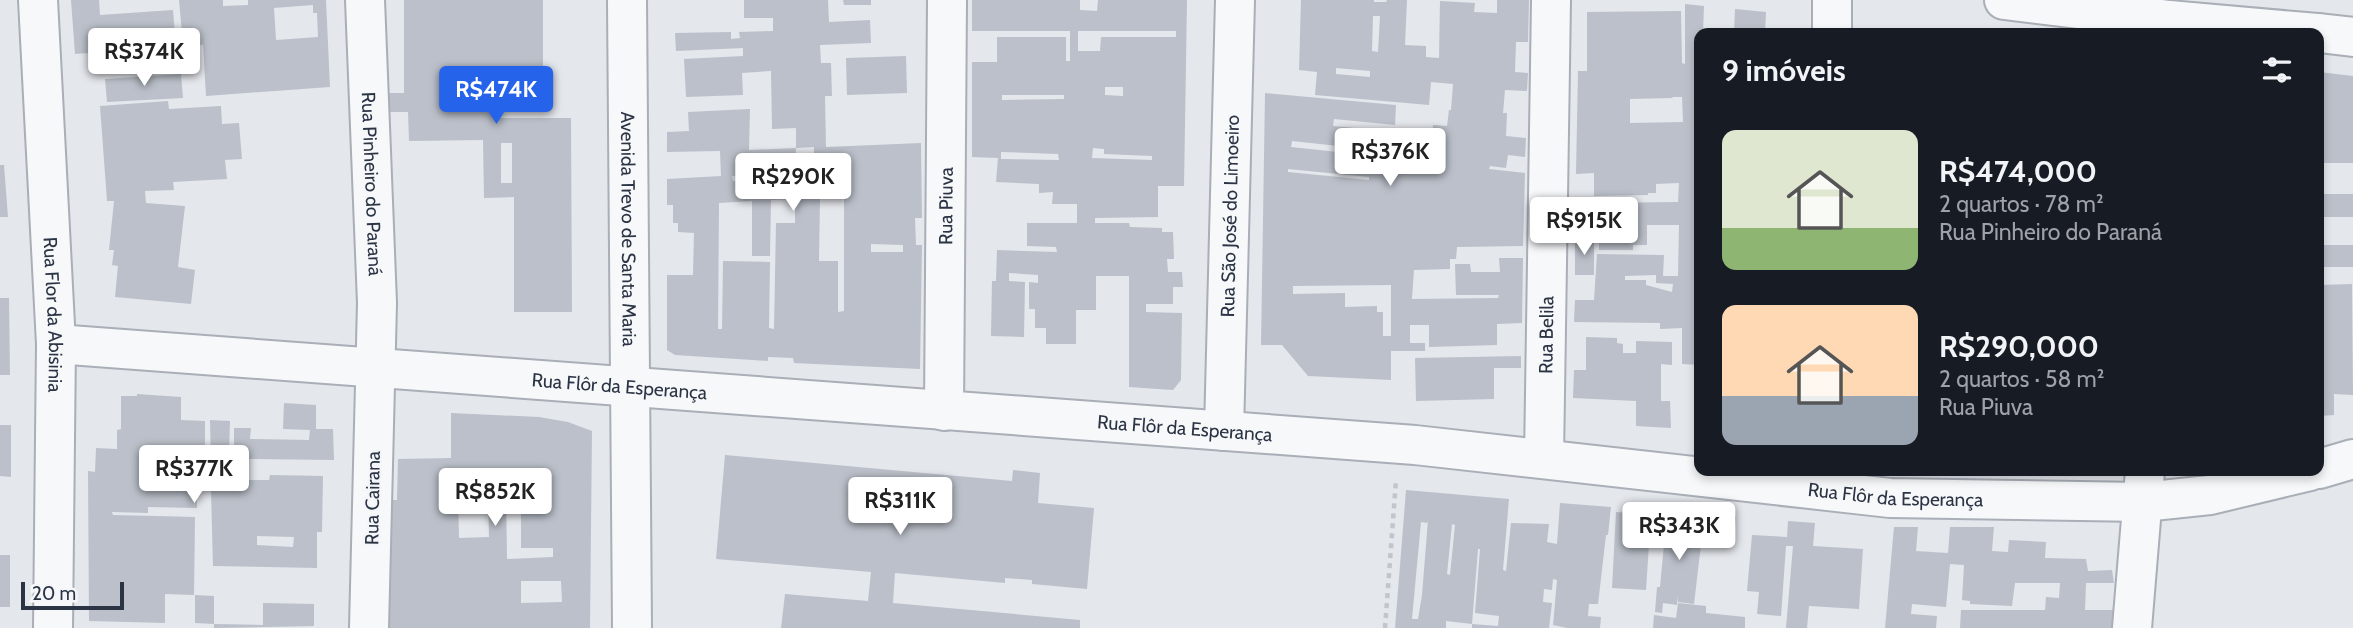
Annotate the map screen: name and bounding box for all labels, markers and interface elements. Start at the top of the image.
pin: R$374K [87,28,201,88]
text: R$374K [104,37,184,65]
icon: filters [2258,51,2296,89]
text: 9 imóveis [1722,52,1846,89]
pin: R$474K [439,66,553,126]
text: R$474K [455,75,537,103]
street label: Rua Pinheiro do Paraná [357,91,387,276]
street label: Avenida Trevo de Santa Maria [616,111,641,347]
street label: Rua São José do Limoeiro [1216,115,1244,318]
pin: R$376K [1333,128,1447,188]
text: R$376K [1351,137,1429,165]
text: R$474,000 [1939,153,2097,190]
pin: R$290K [736,154,850,213]
icon: home [1778,158,1862,242]
text: R$290K [751,162,835,190]
street label: Rua Piuva [934,167,958,245]
text: 2 quartos · 78 m² [1939,190,2104,218]
pin: R$915K [1527,198,1641,257]
text: R$915K [1546,206,1622,234]
text: Rua Pinheiro do Paraná [1939,218,2162,246]
street label: Rua Flor da Abisinia [38,236,67,392]
street label: Rua Belila [1534,296,1558,374]
text: R$290,000 [1939,328,2099,365]
icon: home [1778,333,1862,417]
text: 2 quartos · 58 m² [1939,365,2104,393]
street label: Rua Flôr da Esperança [531,368,708,404]
text: Rua Piuva [1939,393,2033,421]
street label: Rua Flôr da Esperança [1096,410,1273,446]
pin: R$377K [137,446,251,505]
street label: Rua Cairana [360,451,385,545]
text: R$377K [155,454,233,482]
pin: R$852K [438,468,552,528]
text: R$852K [455,477,535,505]
pin: R$311K [843,477,957,537]
street label: Rua Flôr da Esperança [1807,478,1983,511]
text: R$311K [864,486,936,514]
pin: R$343K [1622,503,1736,562]
text: R$343K [1638,511,1720,539]
scale bar [21,579,124,611]
text: 20 m [32,582,76,605]

